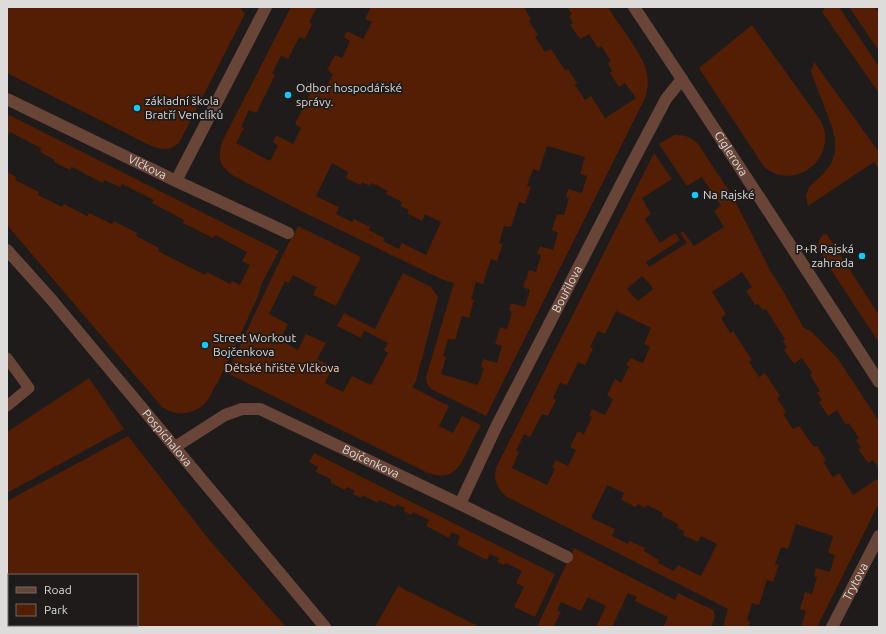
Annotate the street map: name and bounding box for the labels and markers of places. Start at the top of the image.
place label: Odbor hospodářské správy. [296,81,402,108]
marker: Odbor hospodářské správy. [283,90,293,100]
place label: základní škola Bratří Venclíků [145,94,223,121]
marker: základní škola Bratří Venclíků [132,103,142,113]
place label: Na Rajské [703,188,755,201]
marker: Na Rajské [690,190,700,200]
place label: P+R Rajská zahrada [796,242,854,269]
marker: P+R Rajská zahrada [857,251,867,261]
place label: Street Workout Bojčenkova [213,331,296,358]
marker: Street Workout Bojčenkova [200,340,210,350]

